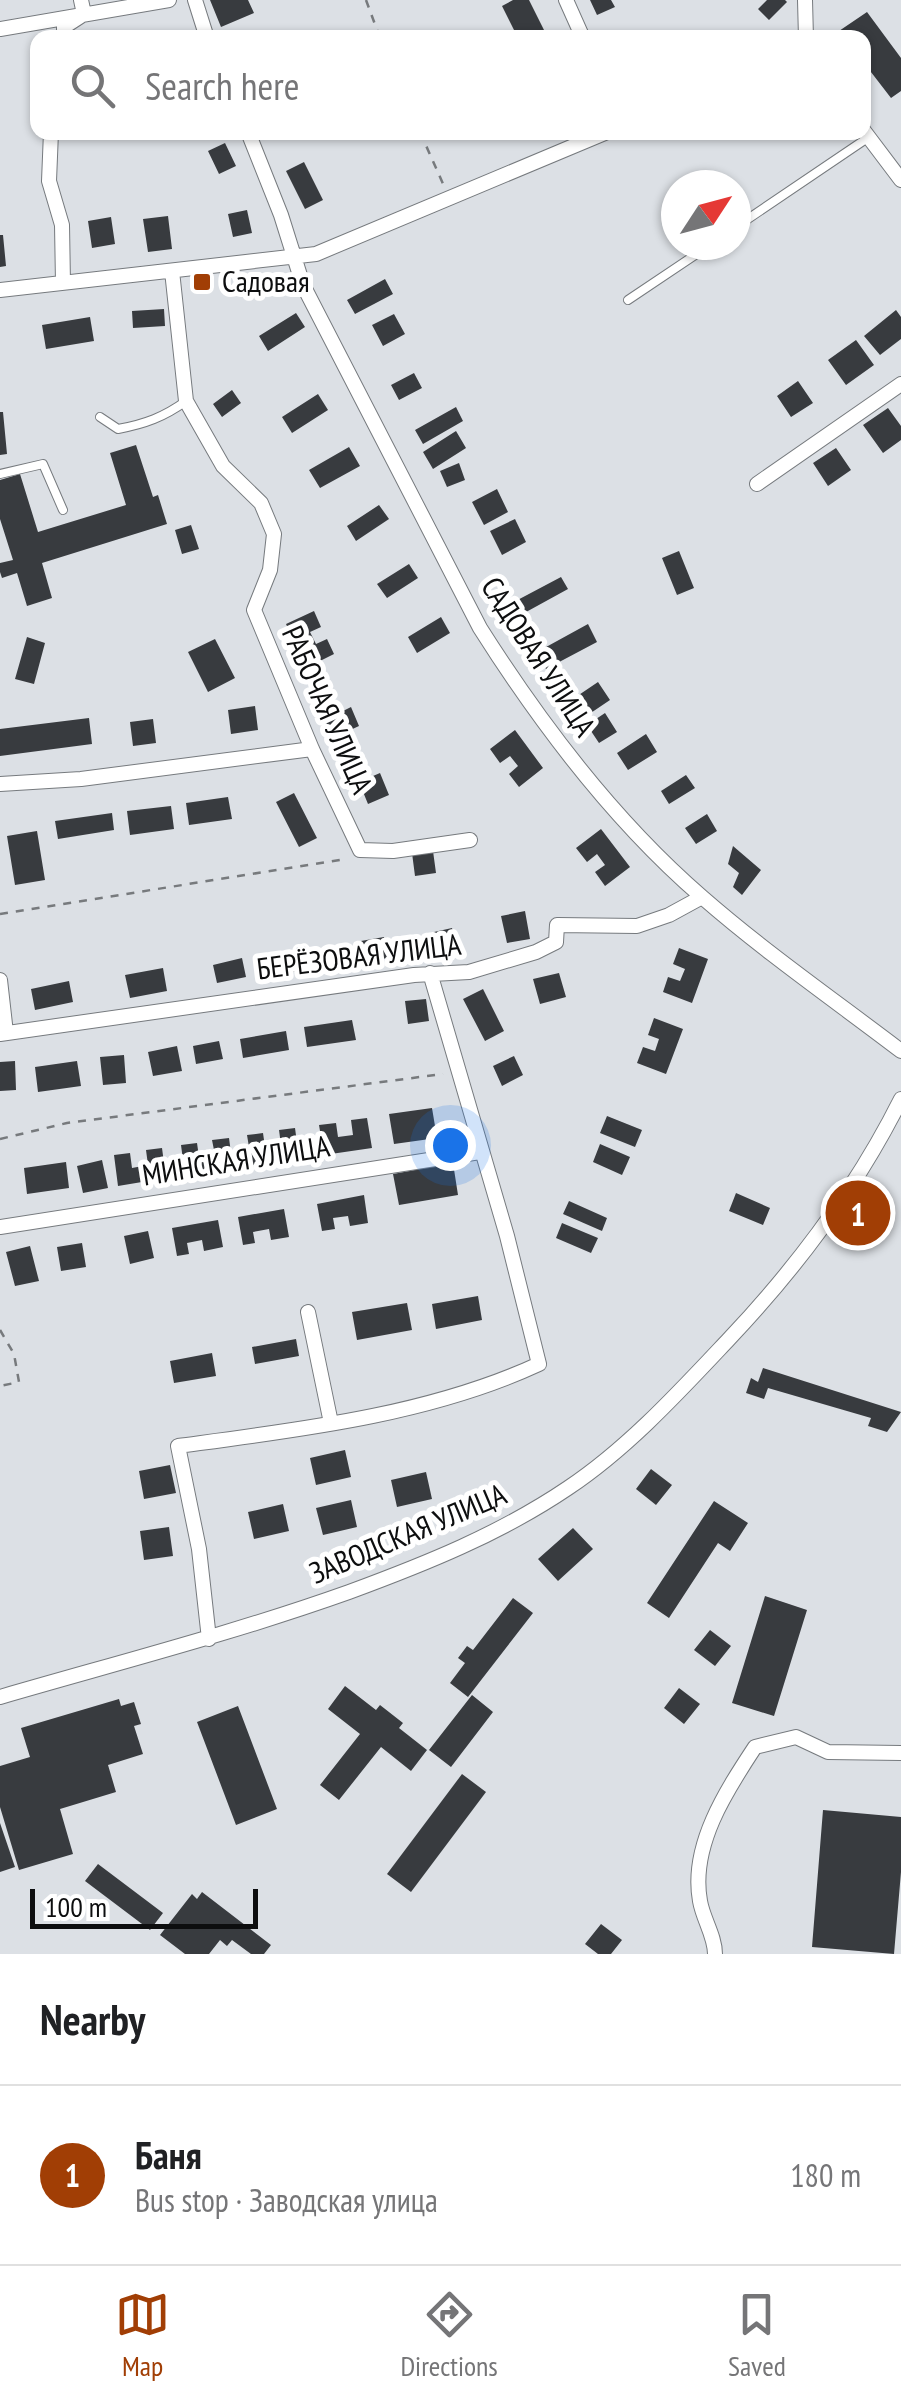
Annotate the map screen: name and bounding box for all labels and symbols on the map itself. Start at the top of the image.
north arrow [661,170,751,260]
place label: Садовая [222,261,310,300]
marker: Садовая [191,271,213,293]
street label: САДОВАЯ УЛИЦА [473,569,606,744]
street label: РАБОЧАЯ УЛИЦА [274,619,383,800]
street label: БЕРЁЗОВАЯ УЛИЦА [255,924,464,987]
your location [425,1120,476,1171]
street label: МИНСКАЯ УЛИЦА [139,1125,333,1194]
pin: 1 [826,1176,890,1250]
street label: ЗАВОДСКАЯ УЛИЦА [303,1473,513,1592]
scale bar [30,1884,258,1928]

